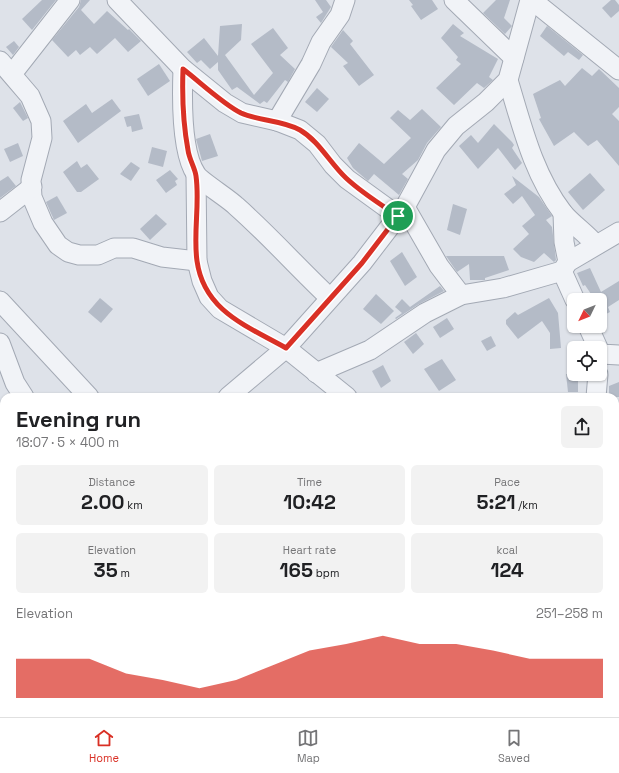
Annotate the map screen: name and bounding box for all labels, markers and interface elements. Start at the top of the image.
pin [381,199,415,233]
icon: arrive [387,205,409,227]
north arrow [567,293,607,333]
map controls [567,293,607,381]
button: locate [567,341,607,381]
text: Evening run [16,405,141,433]
button: share [561,406,603,448]
text: 18:07 · 5 × 400 m [16,434,119,451]
text: Distance [88,475,135,489]
text: Time [297,475,322,489]
text: Pace [494,475,520,489]
text: 2.00 [81,489,124,515]
text: 10:42 [283,489,336,515]
text: 5:21 [477,489,515,515]
text: km [124,498,143,512]
text: /km [515,498,538,512]
text: Elevation [88,543,136,557]
text: Heart rate [283,543,336,557]
text: kcal [497,543,518,557]
text: 35 [94,557,118,583]
text: 165 [280,557,313,583]
text: 124 [491,557,524,583]
text: m [118,566,130,580]
text: bpm [313,566,339,580]
text: Elevation [16,605,73,622]
text: 251–258 m [536,605,603,622]
tab: Home [89,727,119,765]
tab: Map [297,727,320,765]
tab: Saved [498,727,530,765]

